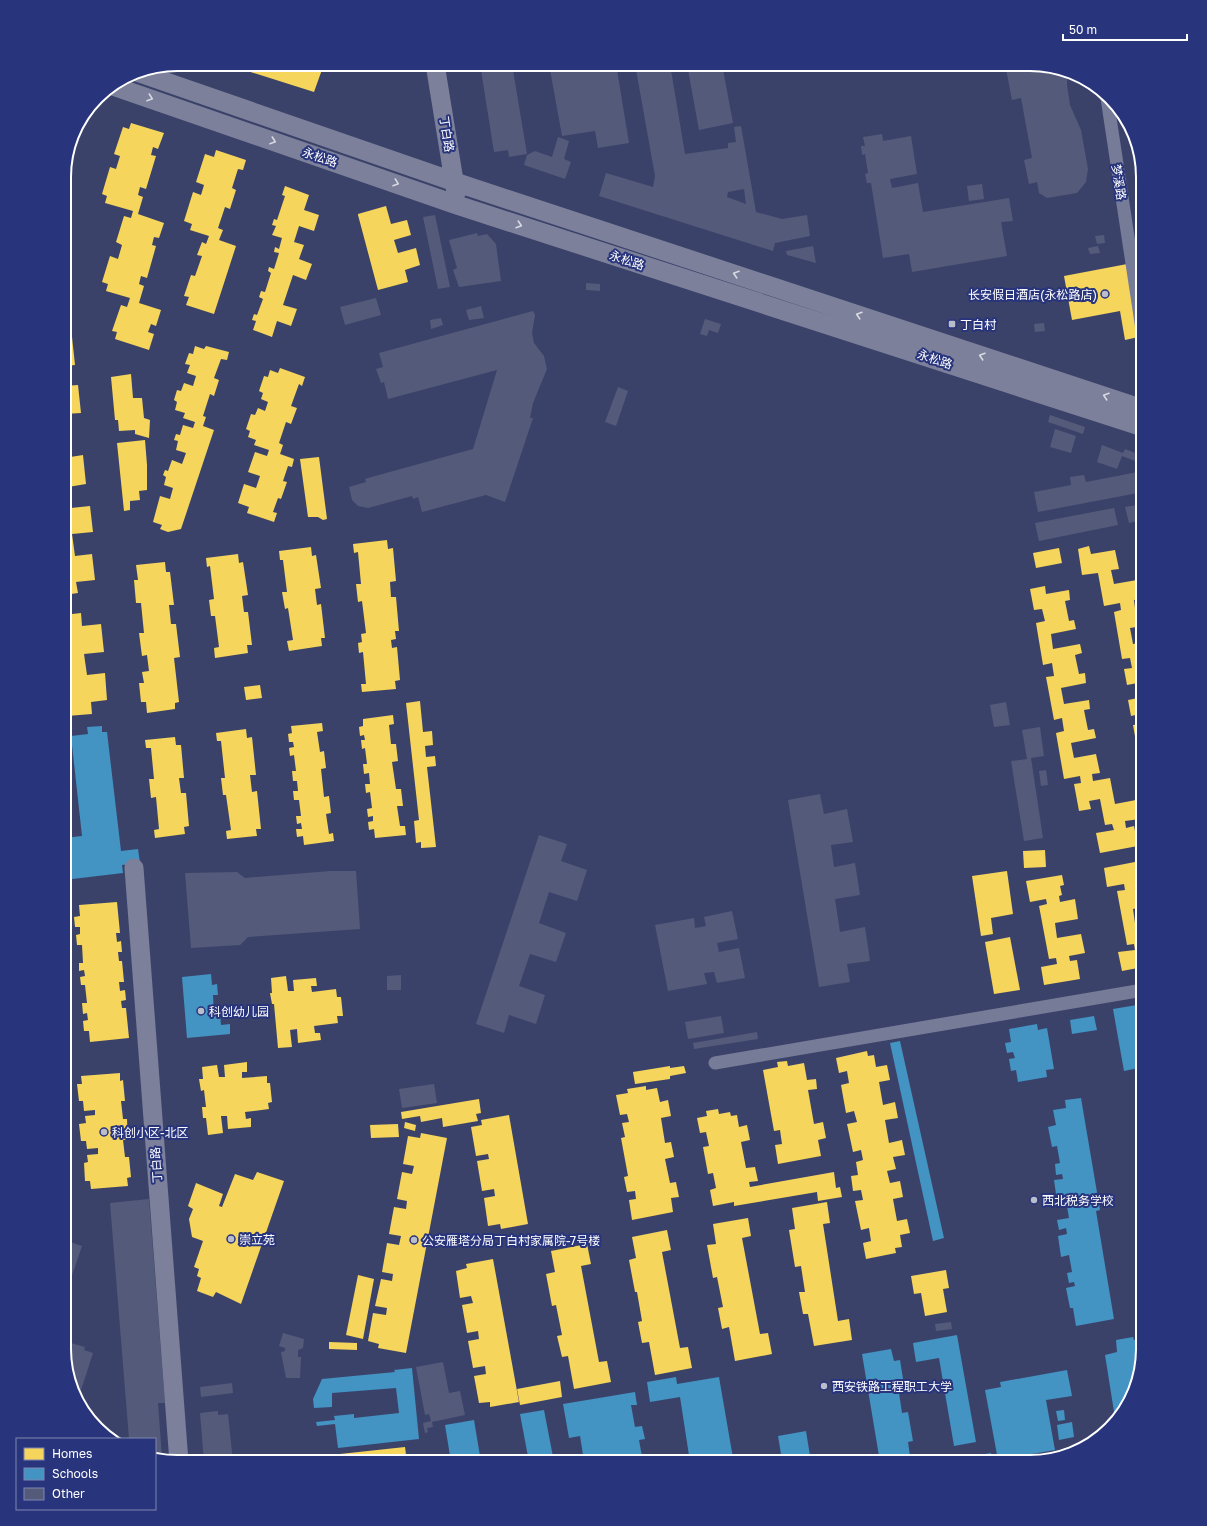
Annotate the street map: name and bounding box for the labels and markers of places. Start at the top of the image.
place label: 长安假日酒店(永松路店) [968,287,1097,302]
marker: 长安假日酒店(永松路店) [1100,289,1110,299]
place label: 丁白村 [960,317,997,332]
marker: 丁白村 [947,319,957,329]
place label: 科创幼儿园 [209,1004,269,1019]
marker: 科创幼儿园 [196,1006,206,1016]
place label: 科创小区-北区 [112,1125,189,1140]
marker: 科创小区-北区 [99,1127,109,1137]
place label: 西北税务学校 [1042,1193,1114,1208]
marker: 西北税务学校 [1029,1195,1039,1205]
place label: 崇立苑 [239,1232,275,1247]
place label: 公安雁塔分局丁白村家属院-7号楼 [422,1233,600,1248]
marker: 崇立苑 [226,1234,236,1244]
marker: 公安雁塔分局丁白村家属院-7号楼 [409,1235,419,1245]
place label: 西安铁路工程职工大学 [832,1379,952,1394]
marker: 西安铁路工程职工大学 [819,1381,829,1391]

